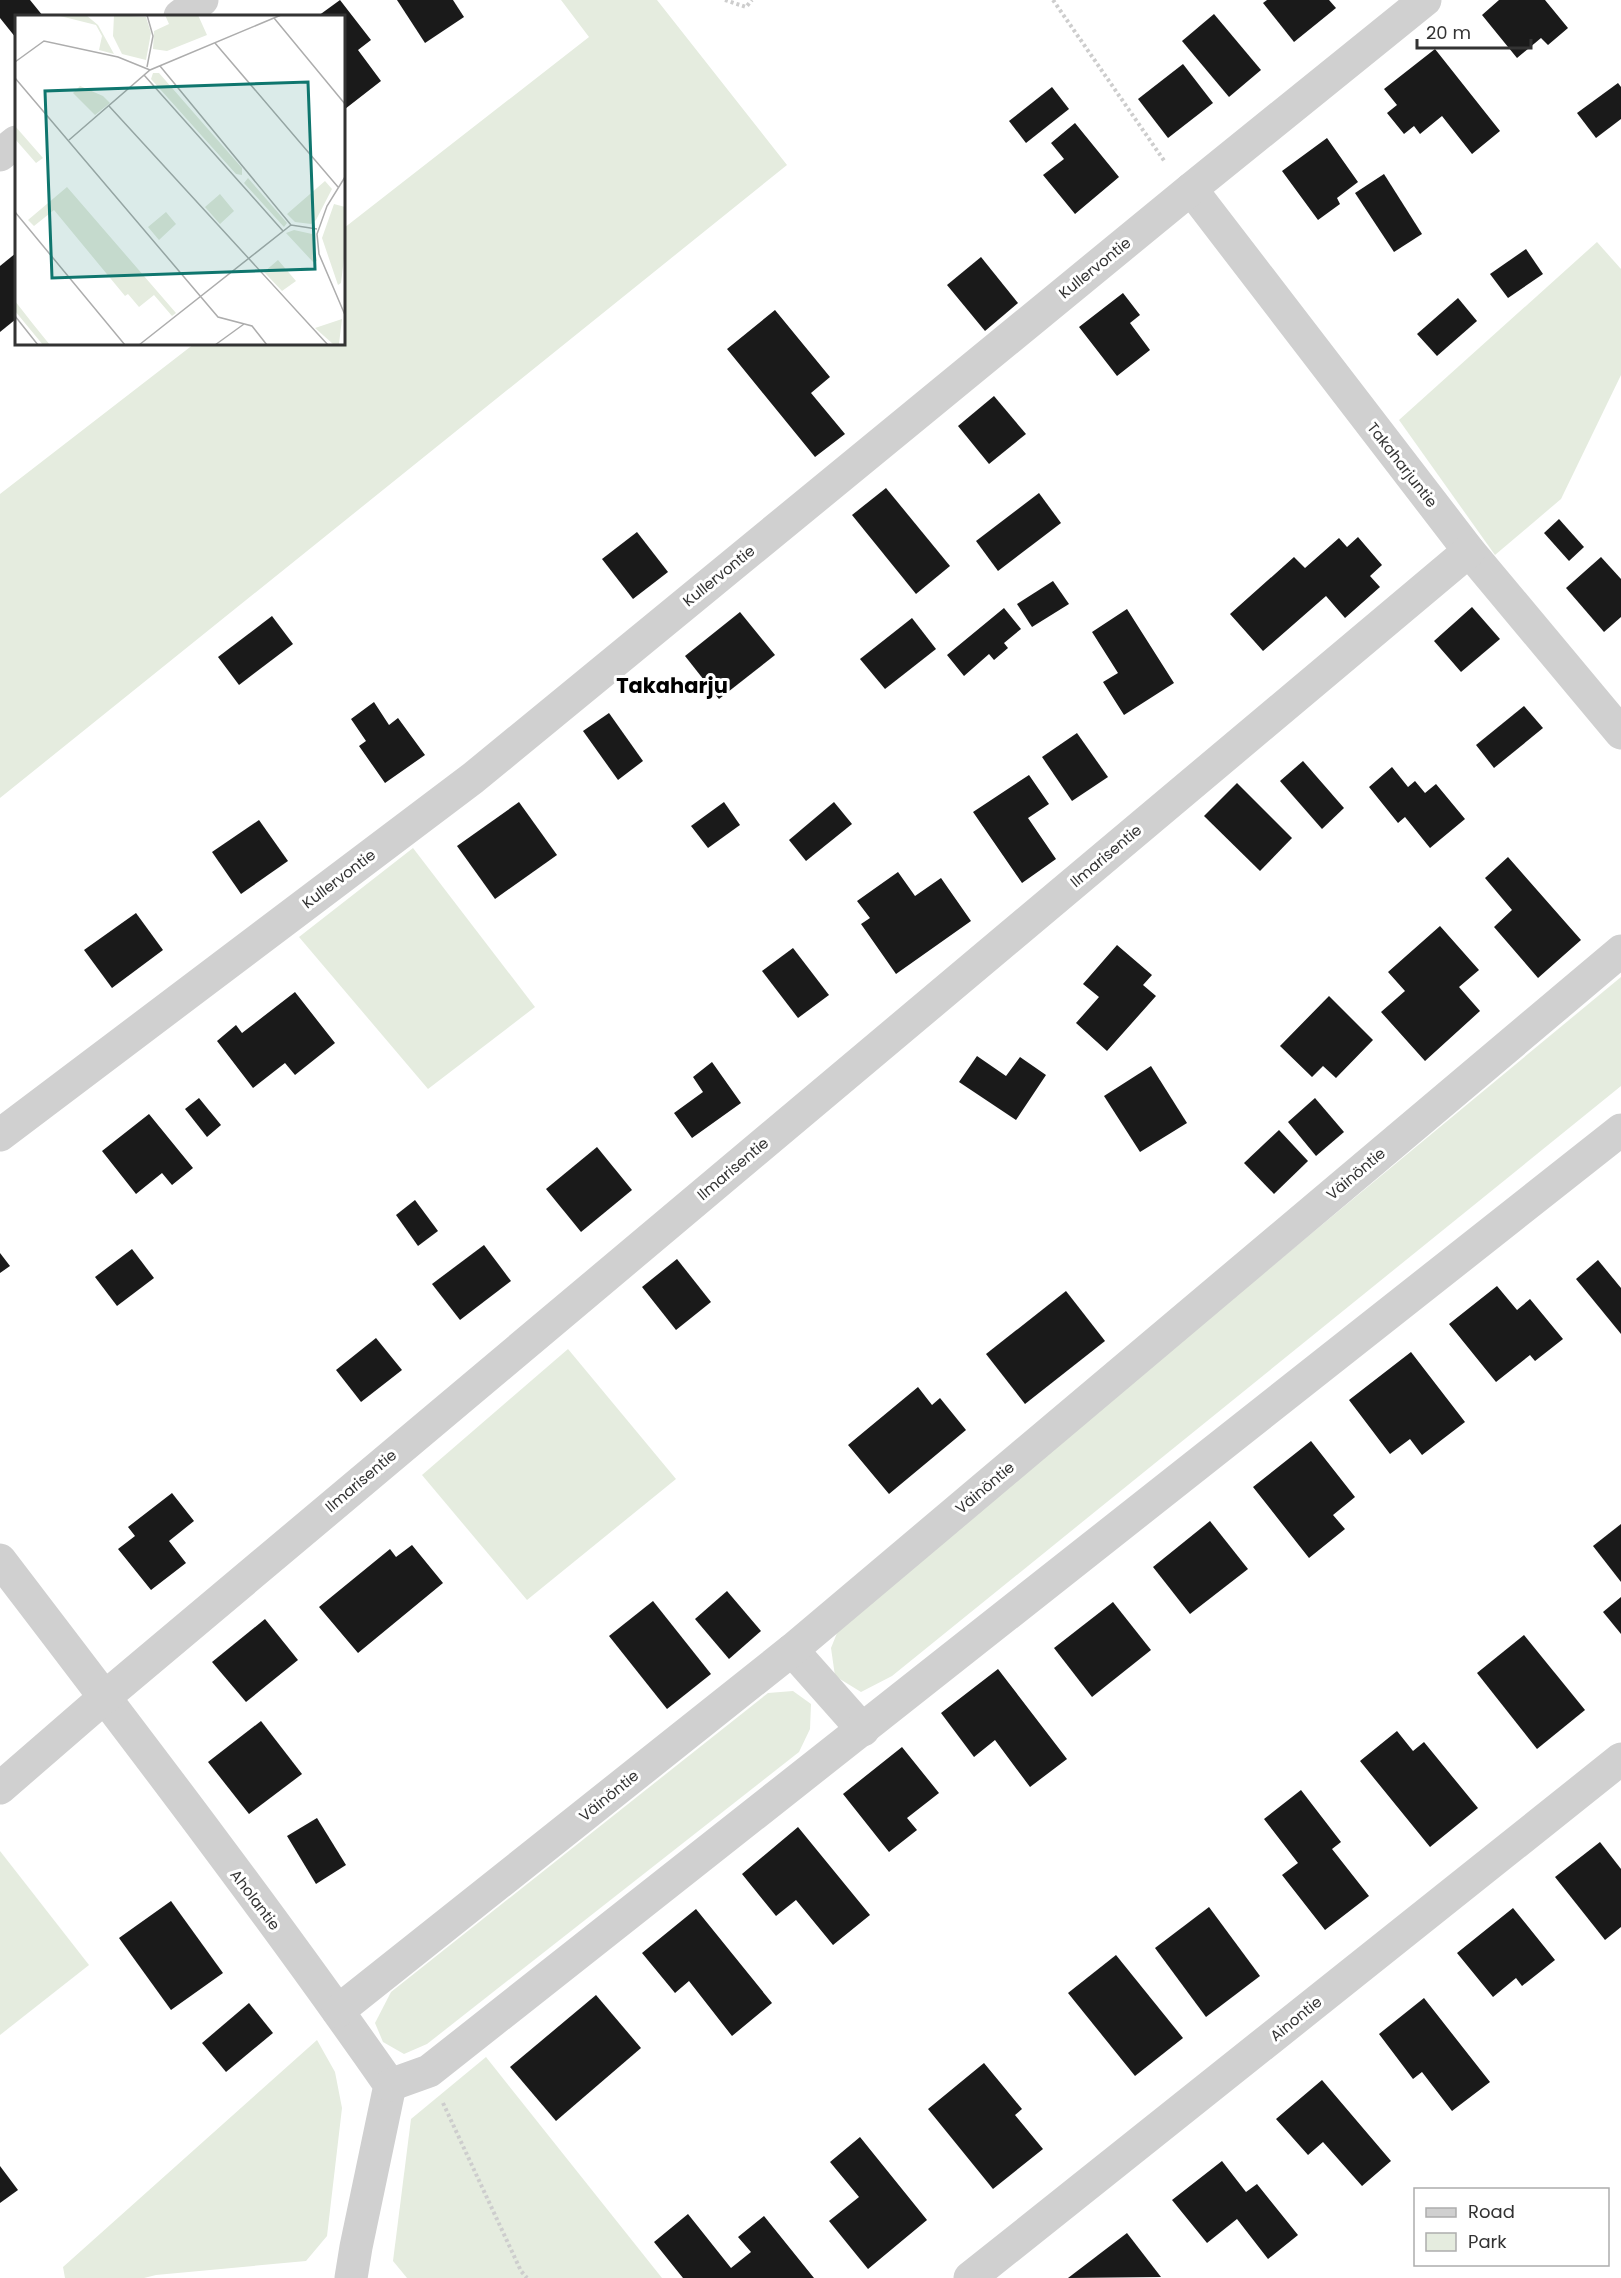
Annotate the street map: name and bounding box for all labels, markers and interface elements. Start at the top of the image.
scale bar [1417,12,1531,50]
inset map [15,15,345,345]
text: 20 m [1426,20,1471,45]
street label: Kullervontie [1054,232,1135,303]
street label: Takaharjuntie [1362,418,1442,512]
street label: Kullervontie [678,540,759,611]
district label: Takaharju [616,671,728,700]
street label: Ilmarisentie [1065,819,1146,892]
street label: Kullervontie [298,844,380,913]
street label: Ilmarisentie [692,1132,773,1205]
street label: Väinöntie [1322,1143,1390,1205]
street label: Ilmarisentie [320,1444,401,1517]
street label: Väinöntie [951,1457,1019,1519]
street label: Väinöntie [574,1765,643,1826]
street label: Aholantie [226,1865,285,1934]
street label: Ainontie [1265,1991,1326,2046]
legend [1414,2188,1609,2266]
text: Road [1468,2199,1515,2224]
text: Park [1468,2229,1507,2254]

